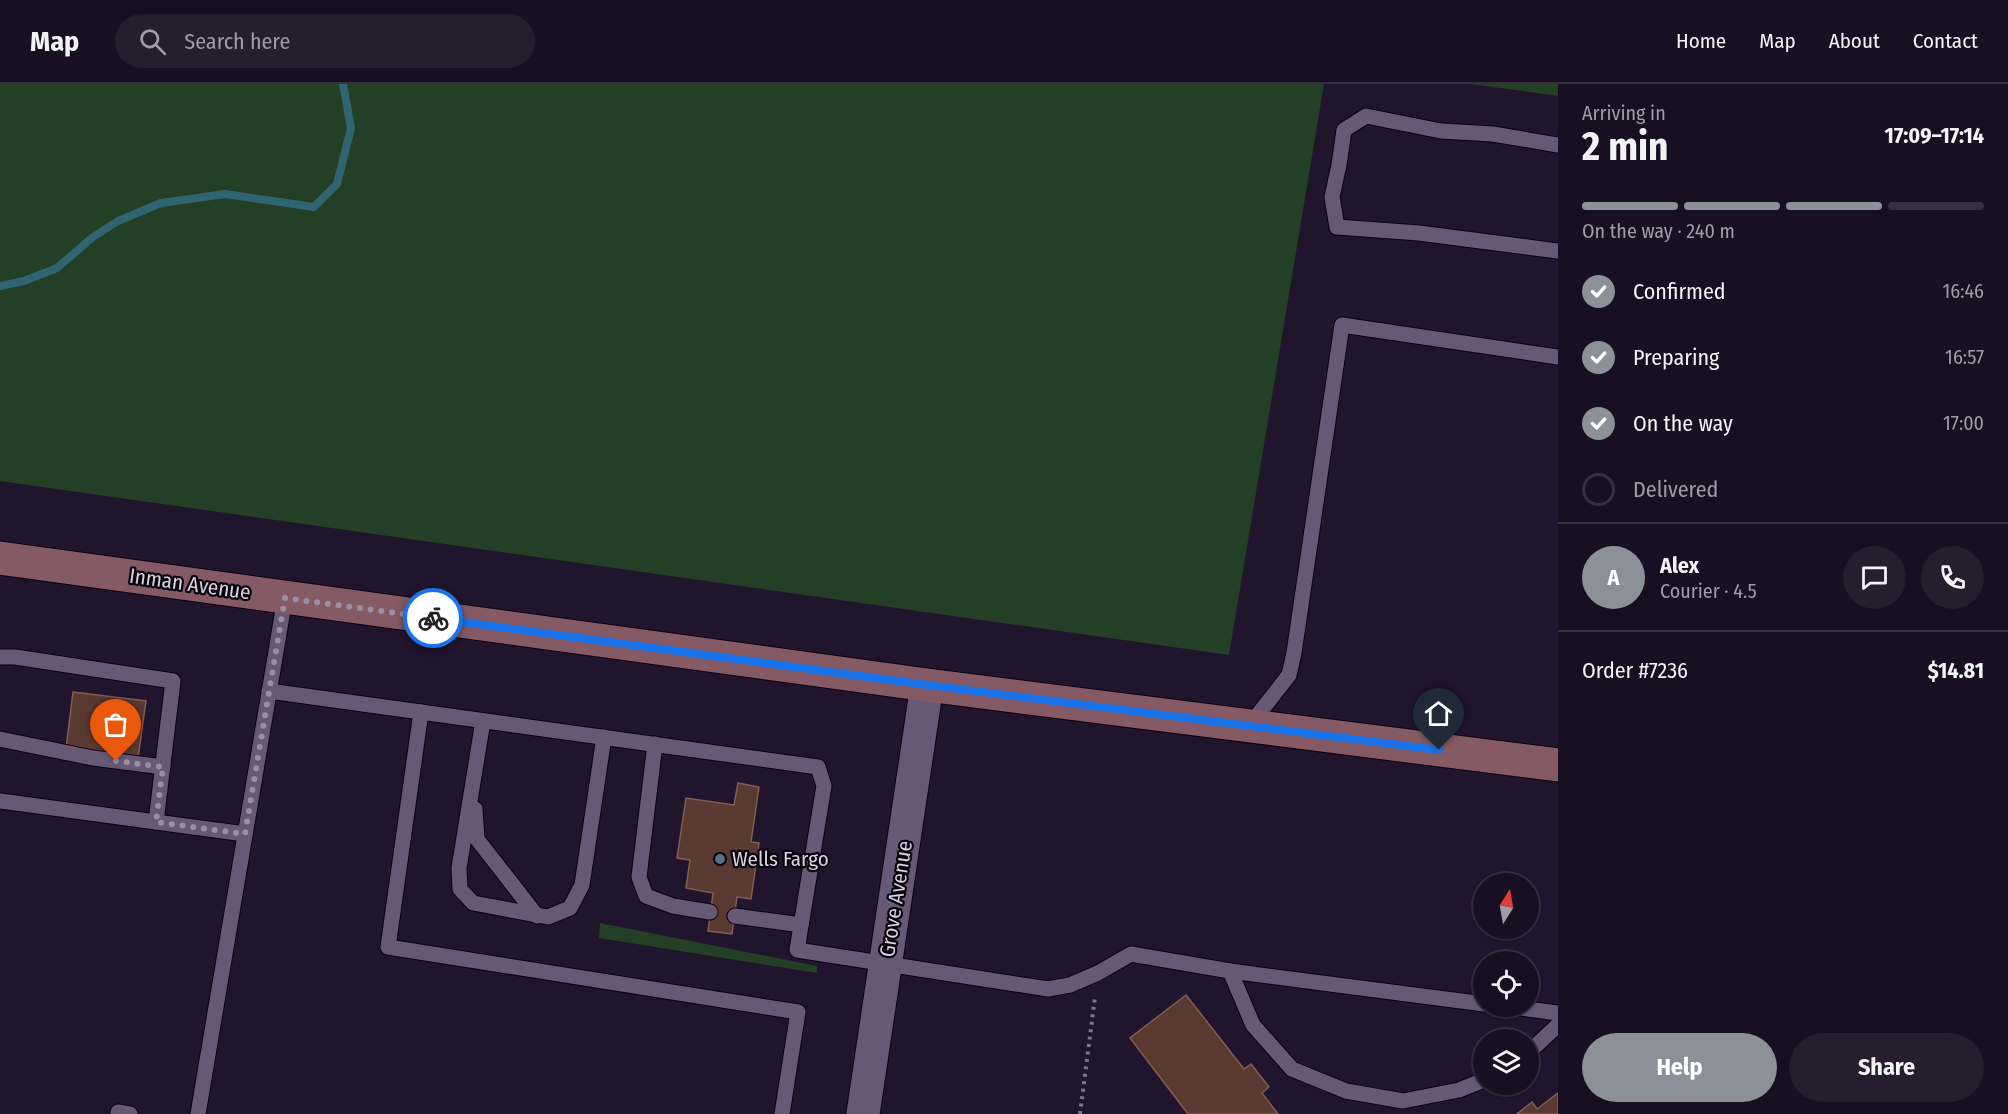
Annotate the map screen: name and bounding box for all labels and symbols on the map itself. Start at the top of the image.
street label: Inman Avenue [128,563,252,605]
courier [403,588,463,648]
pin [1413,688,1464,750]
pin [90,699,141,761]
street label: Grove Avenue [874,839,918,959]
place label: Wells Fargo [732,846,829,872]
marker: Wells Fargo [713,852,727,866]
north arrow [1473,873,1539,939]

